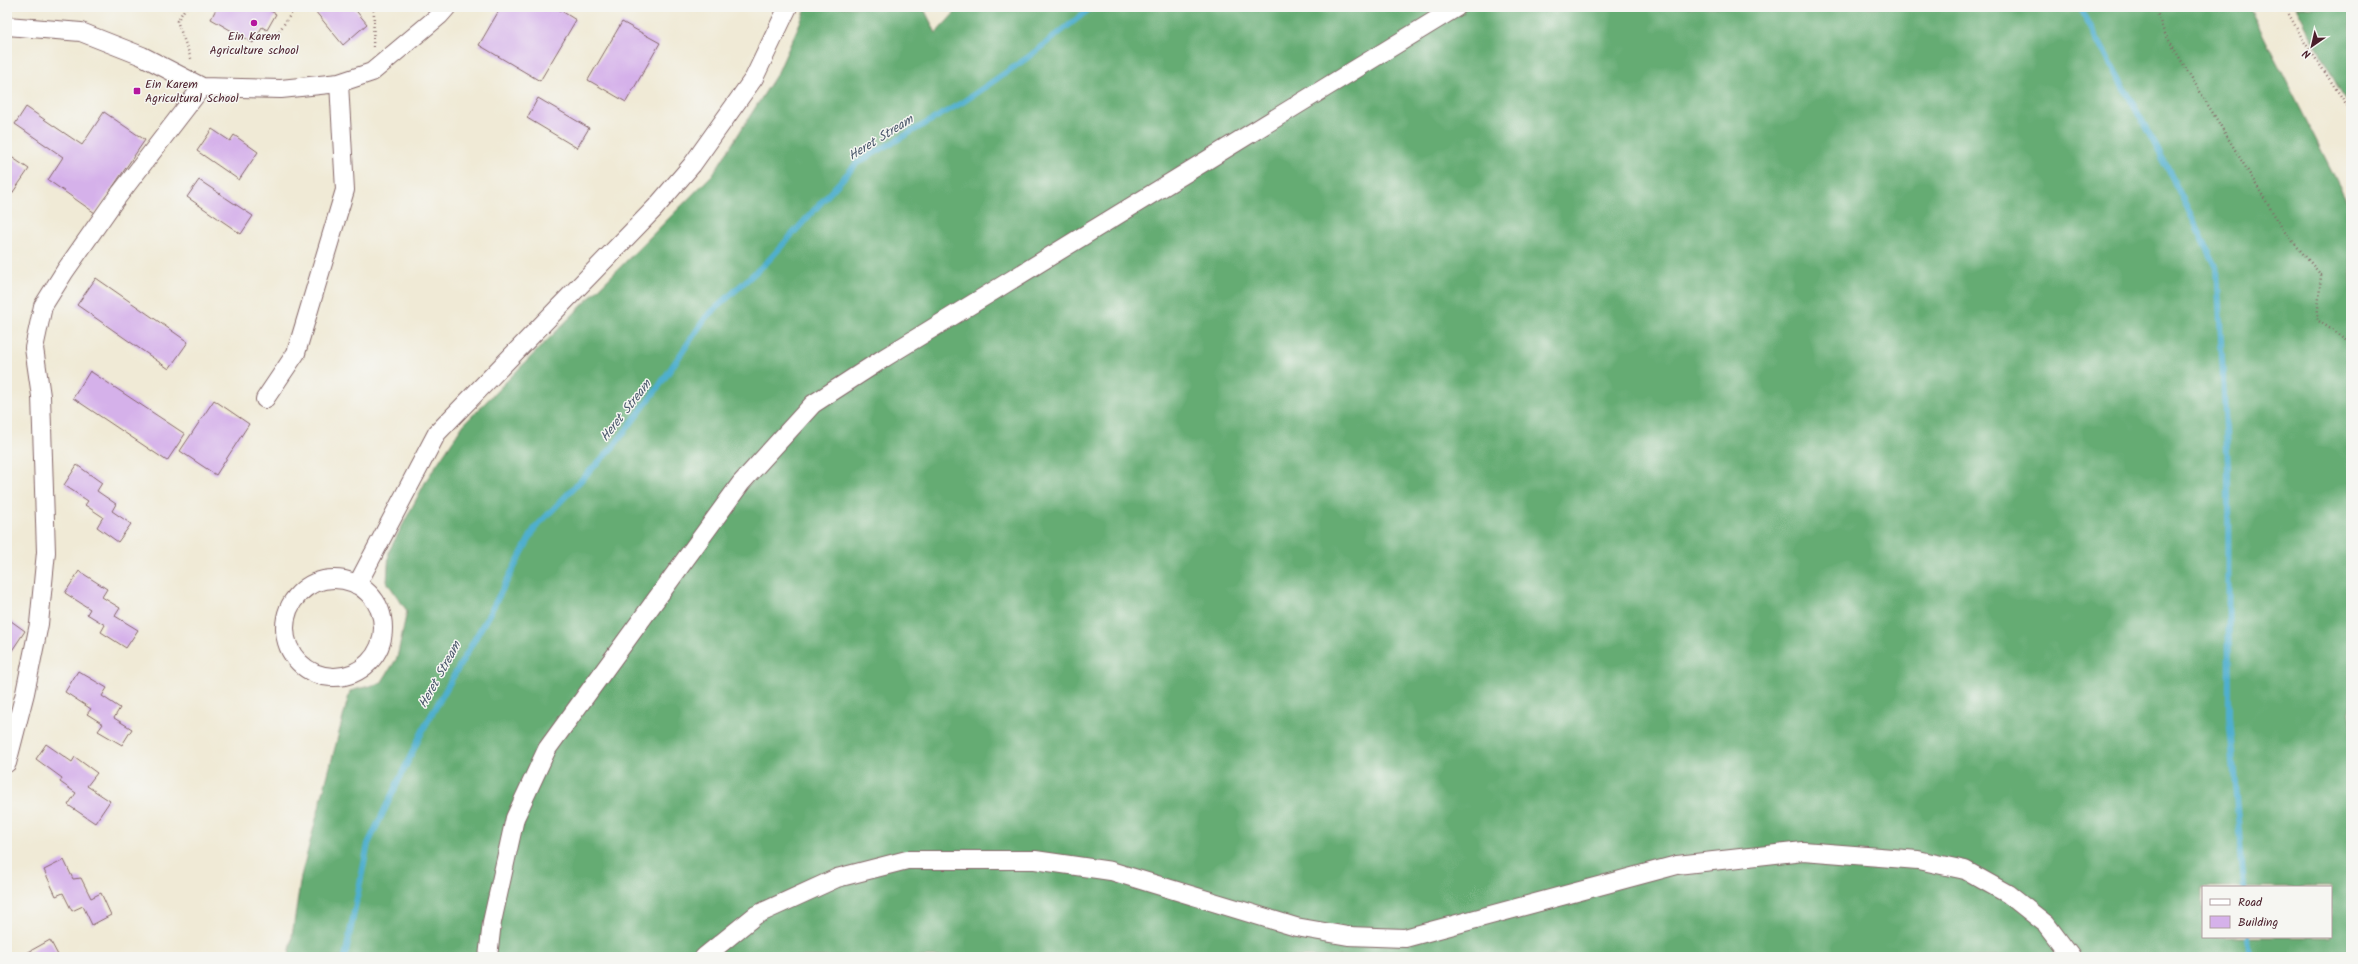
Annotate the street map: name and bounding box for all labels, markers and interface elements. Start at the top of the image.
marker: Ein Karem Agriculture school [249,18,259,28]
north arrow [2292,26,2332,66]
place label: Ein Karem Agriculture school [209,27,299,60]
text: N [2299,44,2315,63]
place label: Ein Karem Agricultural School [145,75,239,108]
marker: Ein Karem Agricultural School [132,86,142,96]
water label: Heret Stream [844,109,919,166]
water label: Heret Stream [595,374,658,446]
water label: Heret Stream [413,636,468,712]
legend [2202,886,2332,938]
text: Road [2238,893,2263,912]
text: Building [2238,913,2278,932]

